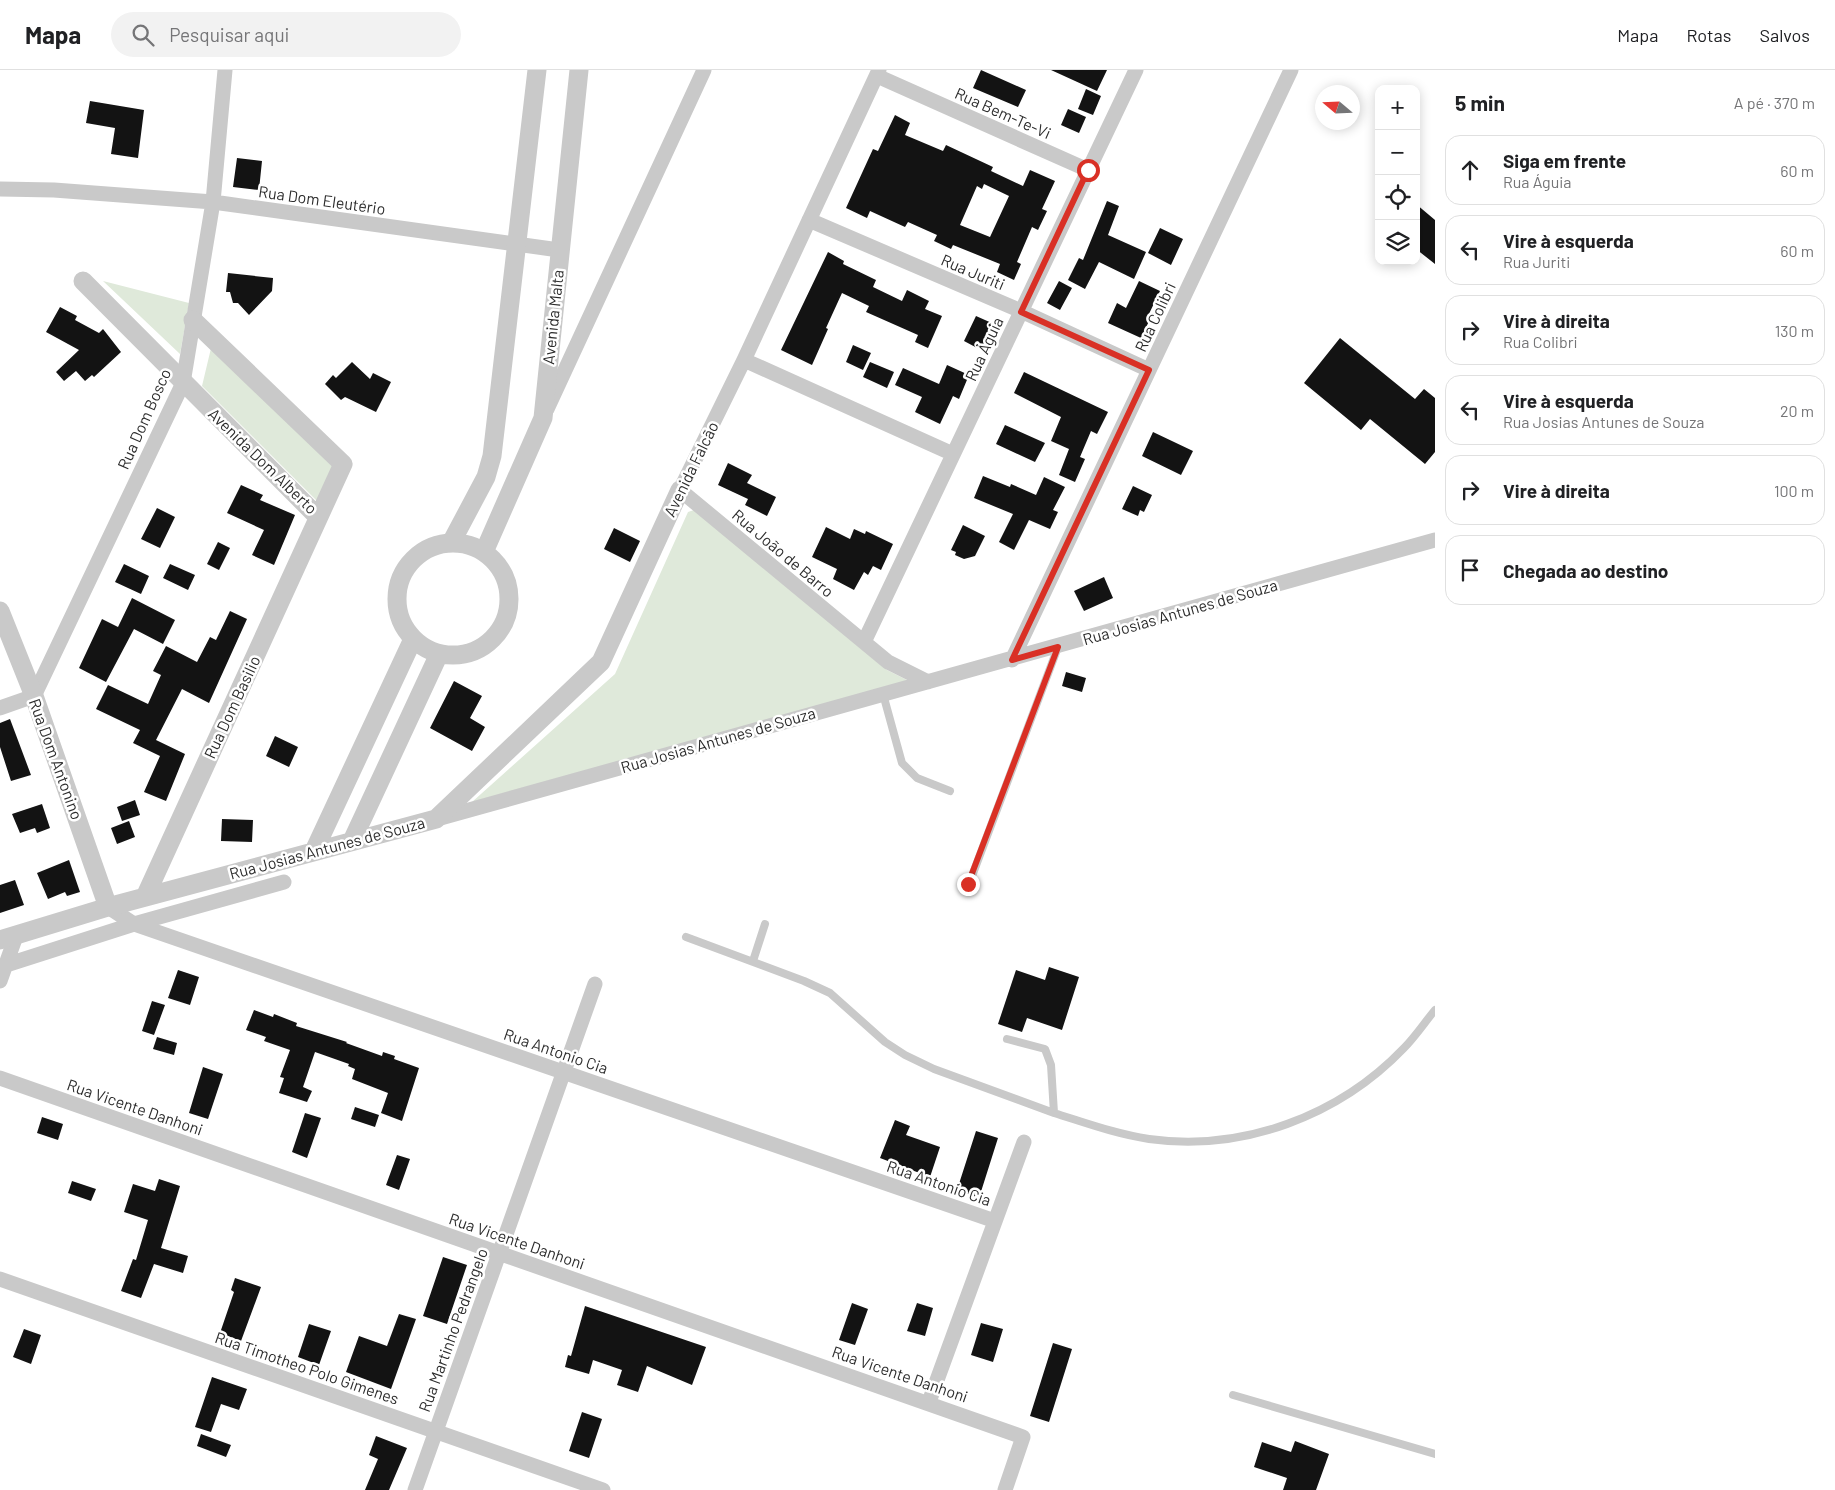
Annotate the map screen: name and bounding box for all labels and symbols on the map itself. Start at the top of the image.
street label: Rua Bem-Te-Vi [952,83,1054,142]
north arrow [1315,85,1360,130]
route start [1077,159,1100,182]
street label: Rua Dom Eleutério [257,181,387,218]
street label: Rua Juriti [938,250,1008,293]
street label: Avenida Malta [538,269,567,365]
street label: Rua Colibri [1130,279,1179,355]
street label: Rua Águia [960,314,1007,384]
street label: Rua Dom Bosco [113,365,174,472]
street label: Avenida Dom Alberto [205,404,322,517]
street label: Avenida Falcão [659,418,722,519]
street label: Rua João de Barro [729,505,838,601]
street label: Rua Josias Antunes de Souza [1080,575,1279,648]
street label: Rua Dom Basilio [199,652,264,761]
street label: Rua Dom Antonino [26,696,87,822]
street label: Rua Josias Antunes de Souza [618,703,817,776]
street label: Rua Josias Antunes de Souza [227,812,427,883]
route end [957,873,980,896]
street label: Rua Antonio Cia [502,1024,611,1077]
street label: Rua Vicente Danhoni [65,1074,206,1139]
street label: Rua Antonio Cia [885,1156,994,1209]
street label: Rua Vicente Danhoni [447,1208,588,1273]
street label: Rua Martinho Pedrangelo [414,1245,491,1414]
street label: Rua Timotheo Polo Gimenes [213,1327,401,1408]
street label: Rua Vicente Danhoni [830,1341,971,1406]

